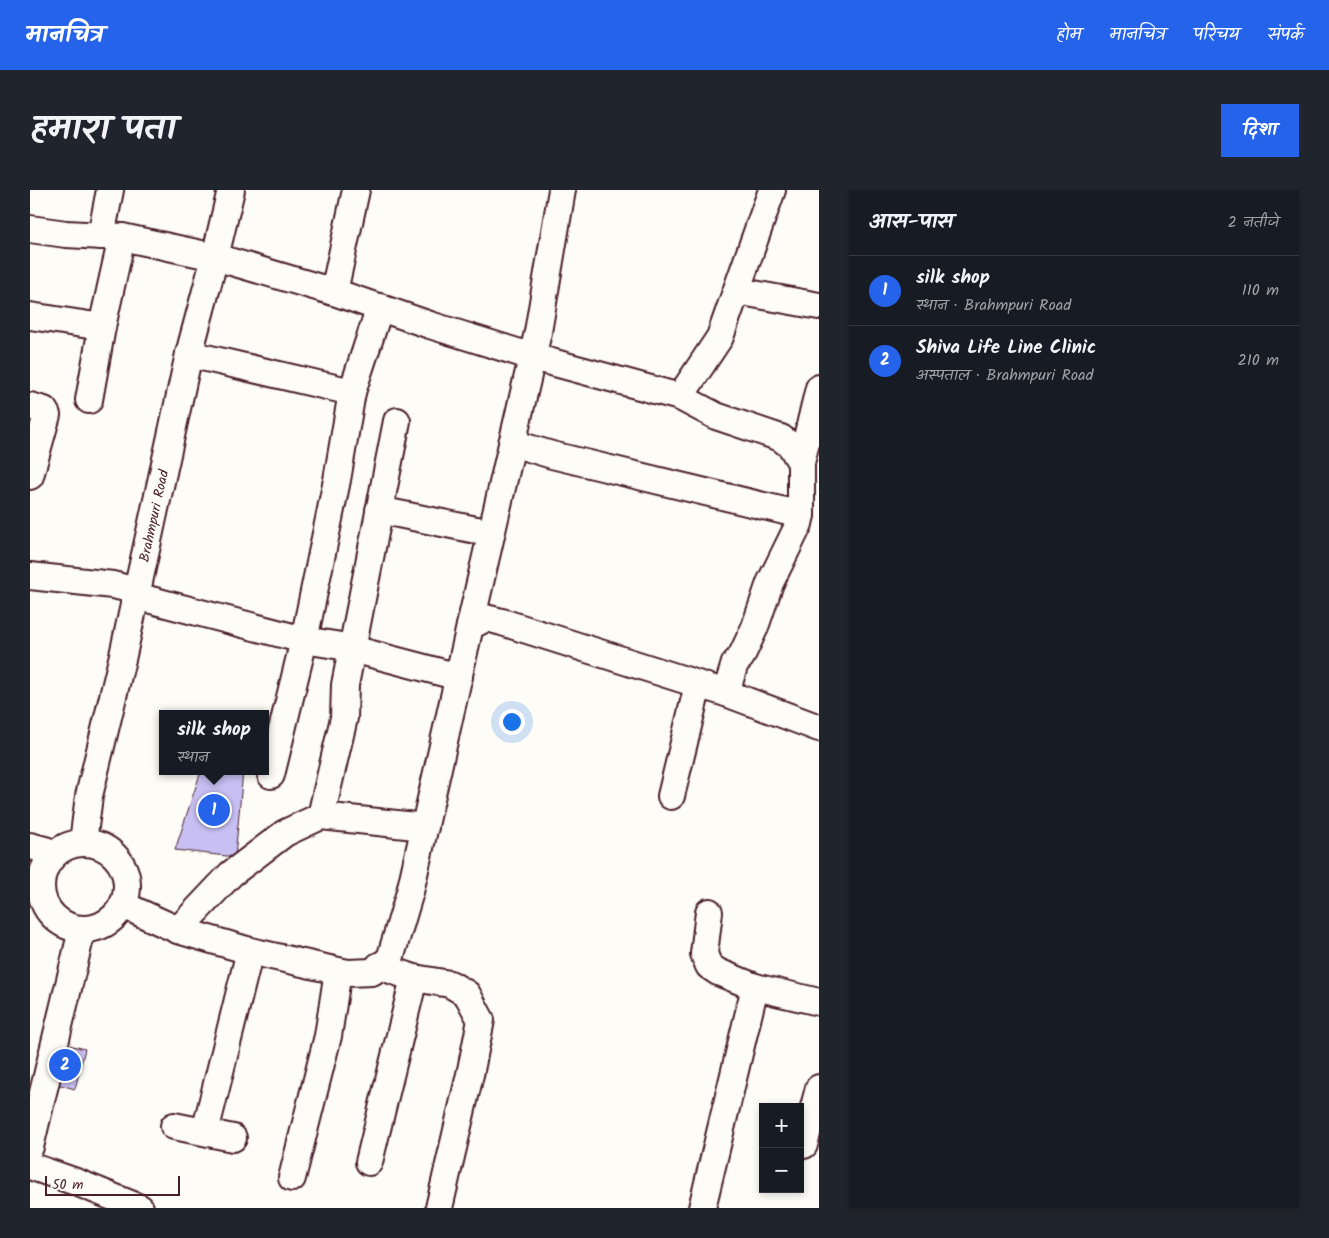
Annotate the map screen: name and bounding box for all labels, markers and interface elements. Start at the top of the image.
text: मानचित्र [25,16,104,55]
text: होम [1056,21,1081,50]
text: मानचित्र [1109,21,1165,50]
text: परिचय [1193,21,1239,50]
text: संपर्क [1267,21,1304,50]
text: हमारा पता [30,102,176,158]
button: दिशा [1221,104,1299,157]
text: आस-पास [869,206,953,239]
text: 2 नतीजे [1228,210,1279,235]
text: silk shop [916,263,990,293]
text: 1 [883,278,887,303]
text: 110 m [1242,278,1279,303]
text: स्थान · Brahmpuri Road [916,293,1071,318]
text: Shiva Life Line Clinic [916,333,1096,363]
text: 2 [880,348,890,373]
text: 210 m [1238,348,1279,373]
text: अस्पताल · Brahmpuri Road [916,363,1094,388]
street label: Brahmpuri Road [134,467,176,564]
your location [499,709,525,735]
popup [159,710,269,775]
text: silk shop [177,715,251,745]
text: स्थान [177,745,208,770]
pin: 1 [198,791,230,829]
pin: 2 [49,1046,81,1084]
map controls [759,1103,804,1193]
button: + [759,1103,804,1148]
button: − [759,1148,804,1193]
scale bar [45,1173,180,1196]
text: 50 m [52,1174,83,1196]

